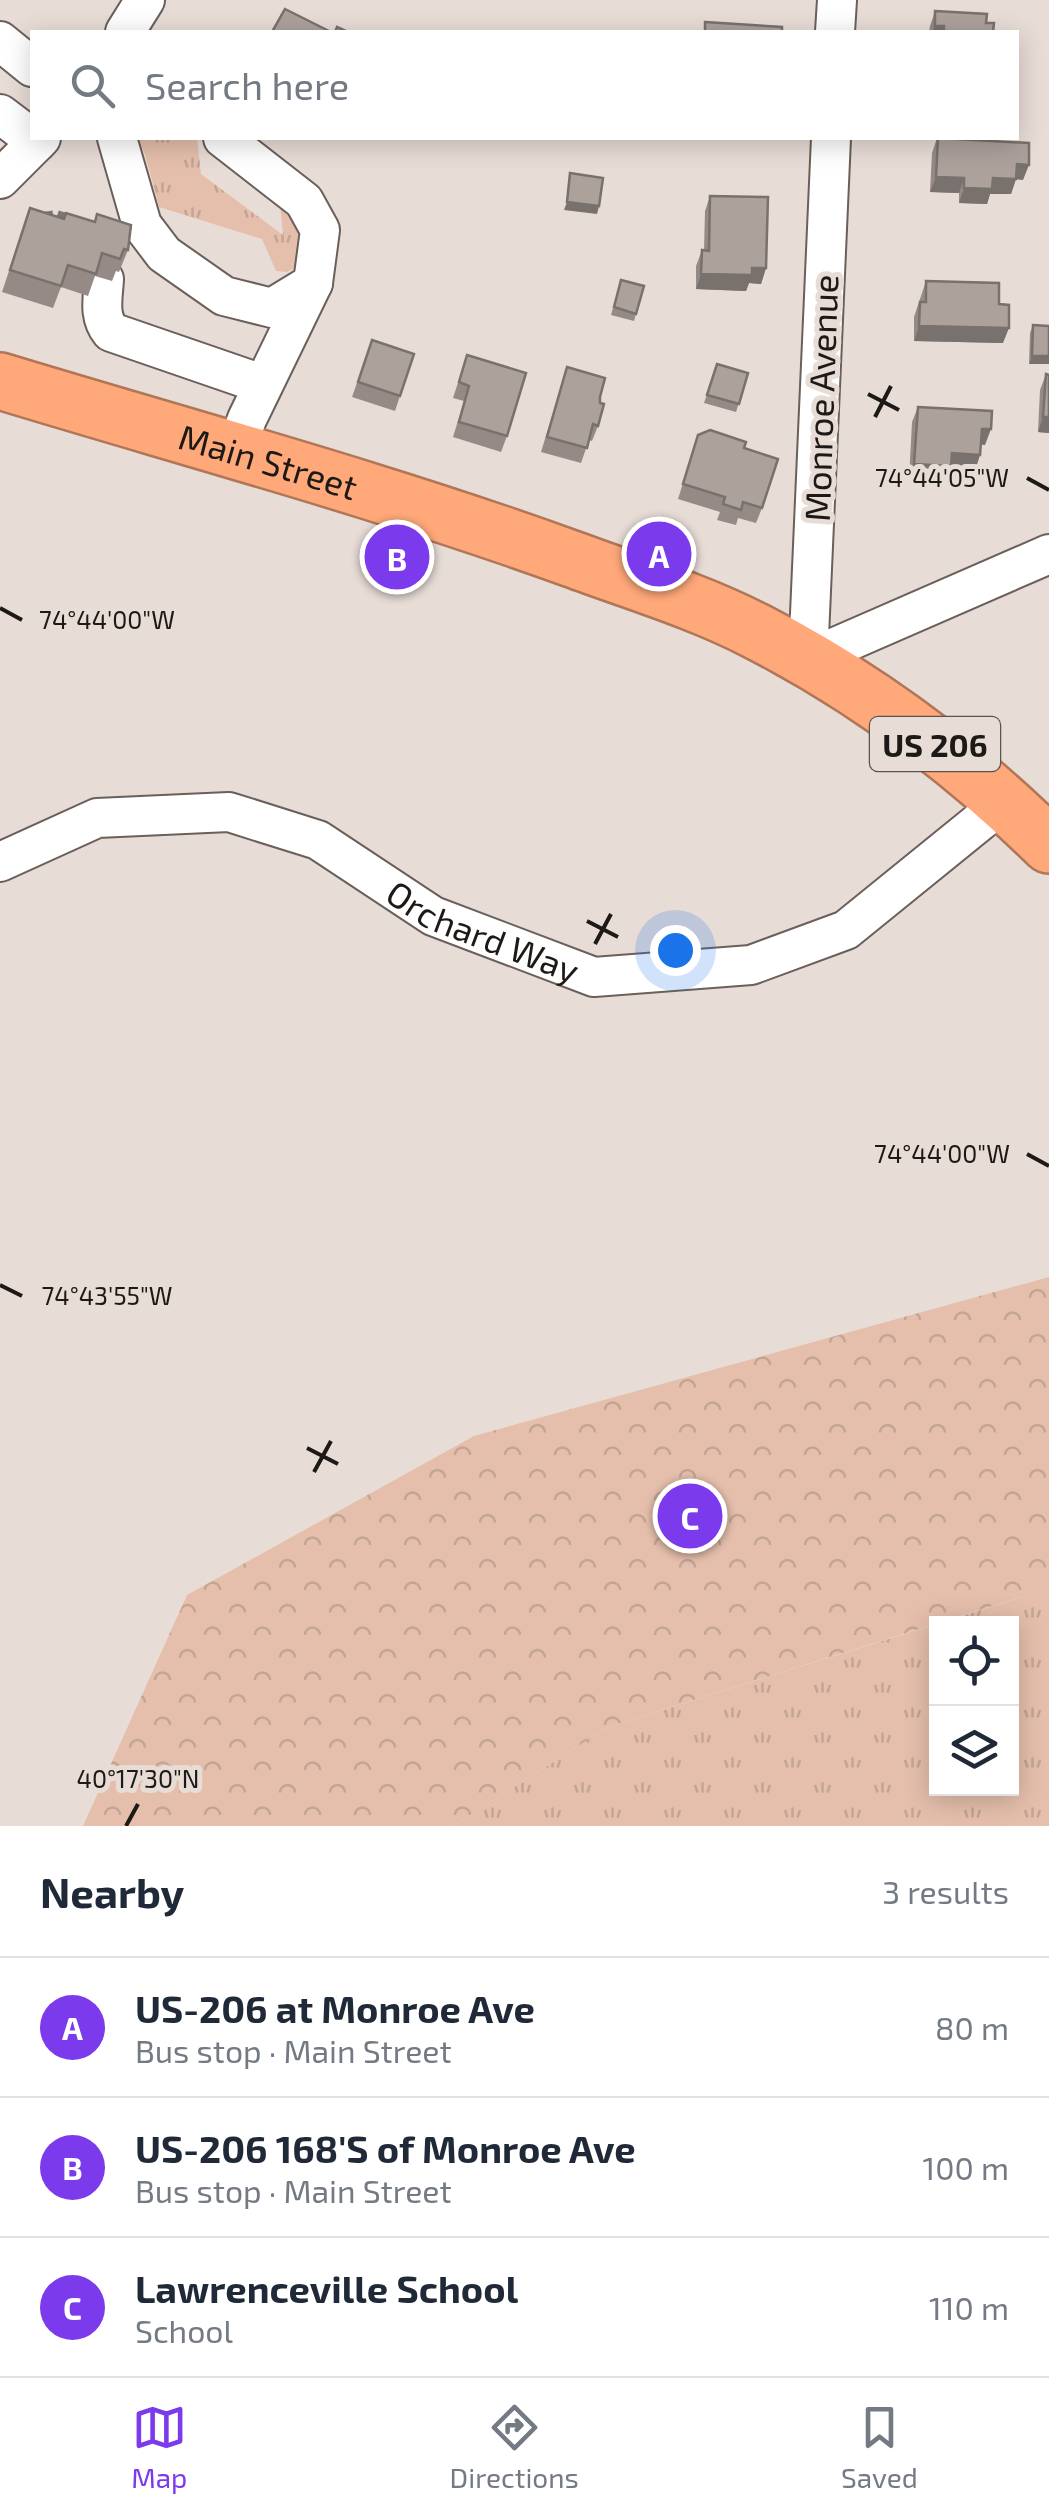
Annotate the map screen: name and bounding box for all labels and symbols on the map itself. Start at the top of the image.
street label: Monroe Avenue [795,274,845,522]
street label: Main Street [174,414,363,507]
text: 74°44'05"W [875,462,1009,492]
pin: A [626,516,692,592]
pin: B [364,520,430,594]
text: 74°44'00"W [39,604,175,634]
road number: US 206 [870,717,1000,771]
street label: Orchard Way [379,871,585,991]
your location [650,925,701,976]
text: 74°44'00"W [874,1138,1010,1168]
text: 74°43'55"W [41,1280,173,1310]
pin: C [658,1478,722,1554]
text: 40°17'30"N [77,1763,199,1793]

